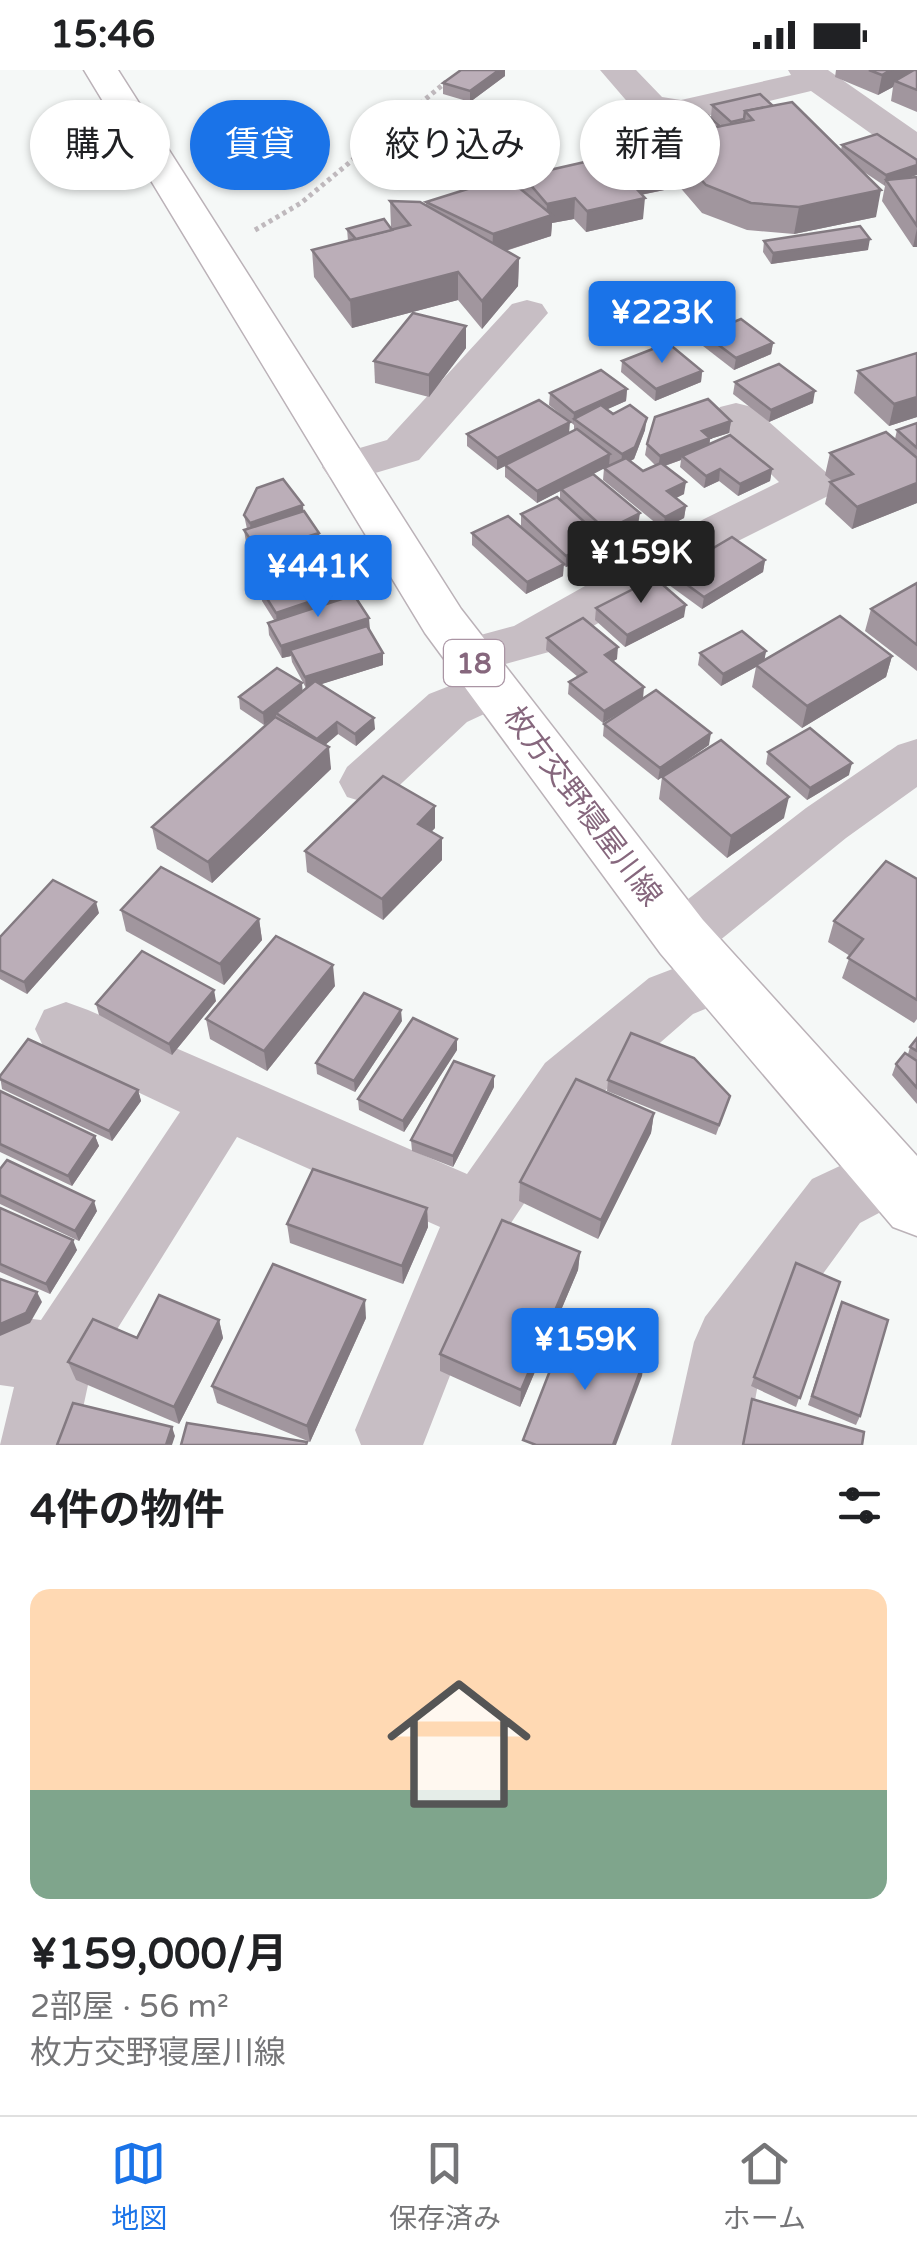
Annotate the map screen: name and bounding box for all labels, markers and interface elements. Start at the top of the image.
text: 15:46 [50,12,155,58]
chip: 購入 [30,100,170,190]
chip: 賃貸 [190,100,330,190]
chip: 絞り込み [350,100,560,190]
chip: 新着 [580,100,720,190]
pin: ¥223K [592,281,732,366]
text: ¥223K [611,294,713,332]
pin: ¥159K [571,521,711,606]
text: ¥159K [590,534,692,572]
pin: ¥441K [248,535,388,620]
text: ¥441K [267,548,369,586]
road number: 18 [444,640,504,686]
street label: 枚方交野寝屋川線 [496,699,670,913]
pin: ¥159K [515,1308,655,1393]
text: ¥159K [534,1321,636,1359]
icon: filters [832,1478,887,1533]
text: 4件の物件 [30,1485,224,1536]
icon: home [369,1654,549,1834]
text: ¥159,000/月 [30,1929,287,1980]
text: 2部屋 · 56 m² [30,1988,229,2026]
text: 枚方交野寝屋川線 [30,2034,286,2072]
tab: 地図 [111,2136,167,2236]
tab: 保存済み [389,2136,501,2236]
tab: ホーム [723,2136,806,2236]

